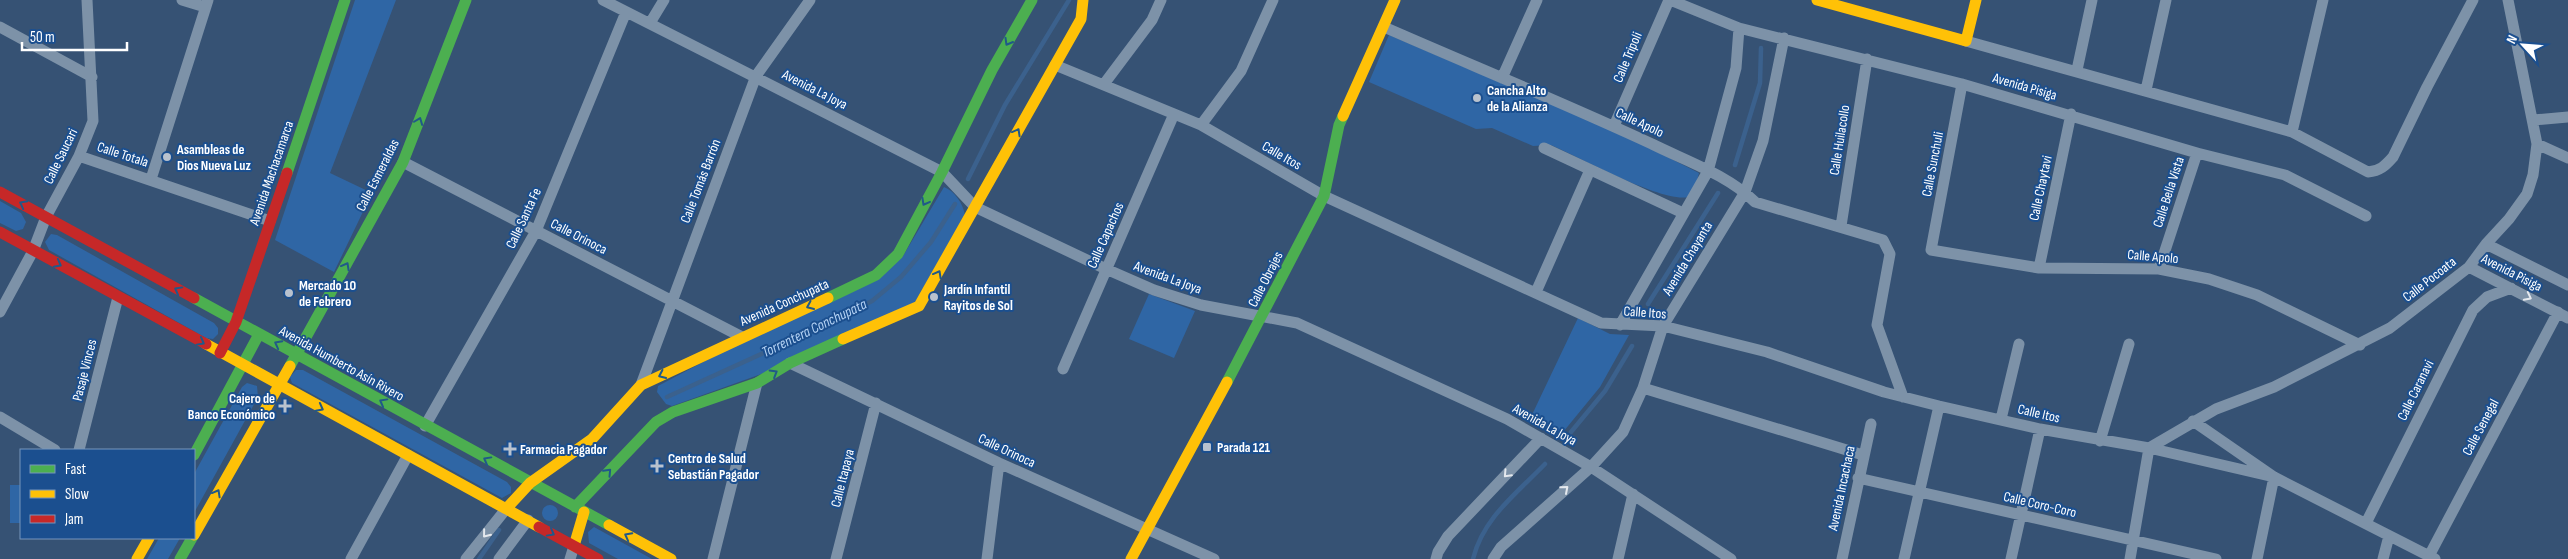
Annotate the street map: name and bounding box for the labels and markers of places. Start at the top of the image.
place label: Cancha Alto de la Alianza [1487,82,1548,115]
marker: Cancha Alto de la Alianza [1471,92,1483,104]
place label: Asambleas de Dios Nueva Luz [176,141,251,174]
marker: Asambleas de Dios Nueva Luz [161,151,173,163]
place label: Mercado 10 de Febrero [299,277,356,310]
place label: Jardín Infantil Rayitos de Sol [943,281,1013,314]
marker: Mercado 10 de Febrero [283,287,295,299]
marker: Jardín Infantil Rayitos de Sol [928,291,940,303]
place label: Cajero de Banco Económico [188,390,275,423]
marker: Cajero de Banco Económico [279,400,291,412]
place label: Parada 121 [1217,439,1271,456]
place label: Farmacia Pagador [520,441,608,458]
marker: Parada 121 [1201,441,1213,453]
marker: Farmacia Pagador [504,443,516,455]
place label: Centro de Salud Sebastián Pagador [668,450,760,483]
marker: Centro de Salud Sebastián Pagador [650,459,664,473]

